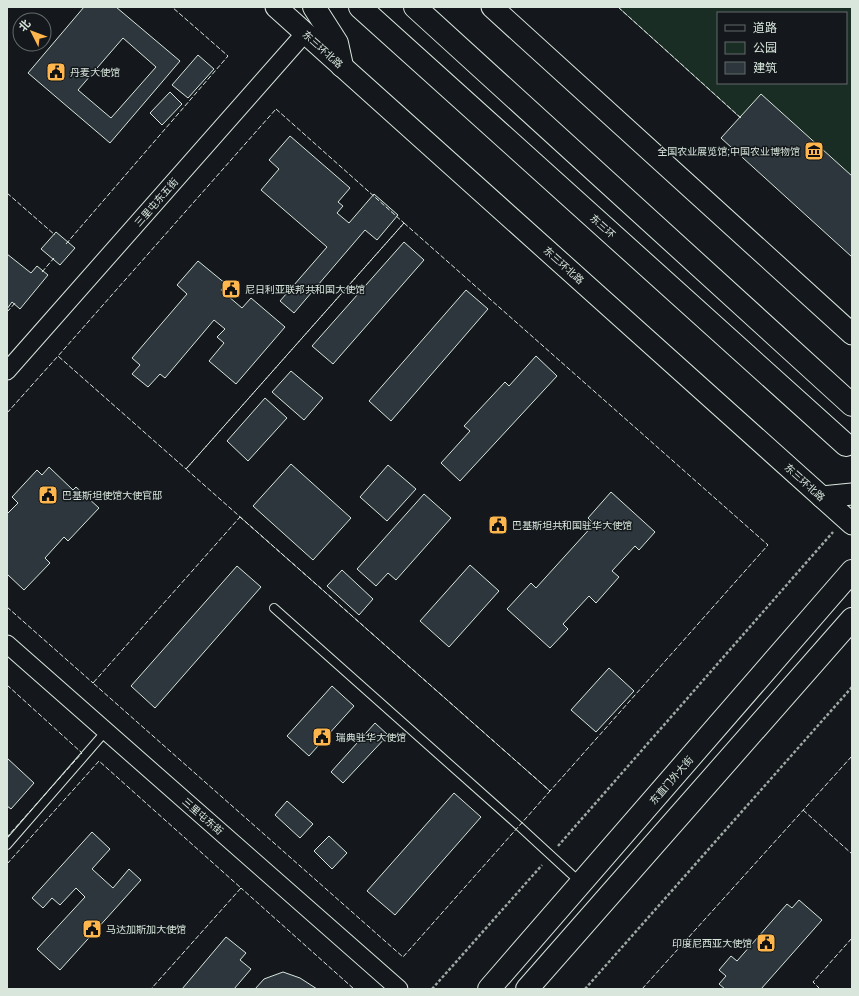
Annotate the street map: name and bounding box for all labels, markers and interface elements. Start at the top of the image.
north arrow [12,12,52,52]
legend [717,12,847,84]
text: 北 [16,17,33,33]
text: 道路 [753,21,777,35]
street label: 东三环北路 [300,29,345,70]
text: 公园 [753,41,777,55]
public building icon: 丹麦大使馆 [45,61,67,83]
text: 建筑 [753,61,777,75]
place label: 丹麦大使馆 [70,67,120,78]
museum icon: 全国农业展览馆;中国农业博物馆 [803,140,825,162]
place label: 全国农业展览馆;中国农业博物馆 [657,146,800,157]
street label: 三里屯东五街 [133,176,180,229]
street label: 东三环 [588,212,617,240]
street label: 东三环北路 [541,245,586,286]
public building icon: 尼日利亚联邦共和国大使馆 [220,278,242,300]
place label: 尼日利亚联邦共和国大使馆 [245,284,365,295]
street label: 东三环北路 [782,462,827,503]
public building icon: 巴基斯坦使馆大使官邸 [37,484,59,506]
place label: 巴基斯坦使馆大使官邸 [62,490,162,501]
public building icon: 巴基斯坦共和国驻华大使馆 [487,514,509,536]
place label: 巴基斯坦共和国驻华大使馆 [512,520,632,531]
public building icon: 瑞典驻华大使馆 [311,726,333,748]
place label: 瑞典驻华大使馆 [336,732,406,743]
street label: 东直门外大街 [648,754,695,807]
street label: 三里屯东街 [180,796,225,837]
public building icon: 马达加斯加大使馆 [81,918,103,940]
place label: 马达加斯加大使馆 [106,924,186,935]
public building icon: 印度尼西亚大使馆 [755,932,777,954]
place label: 印度尼西亚大使馆 [672,938,752,949]

